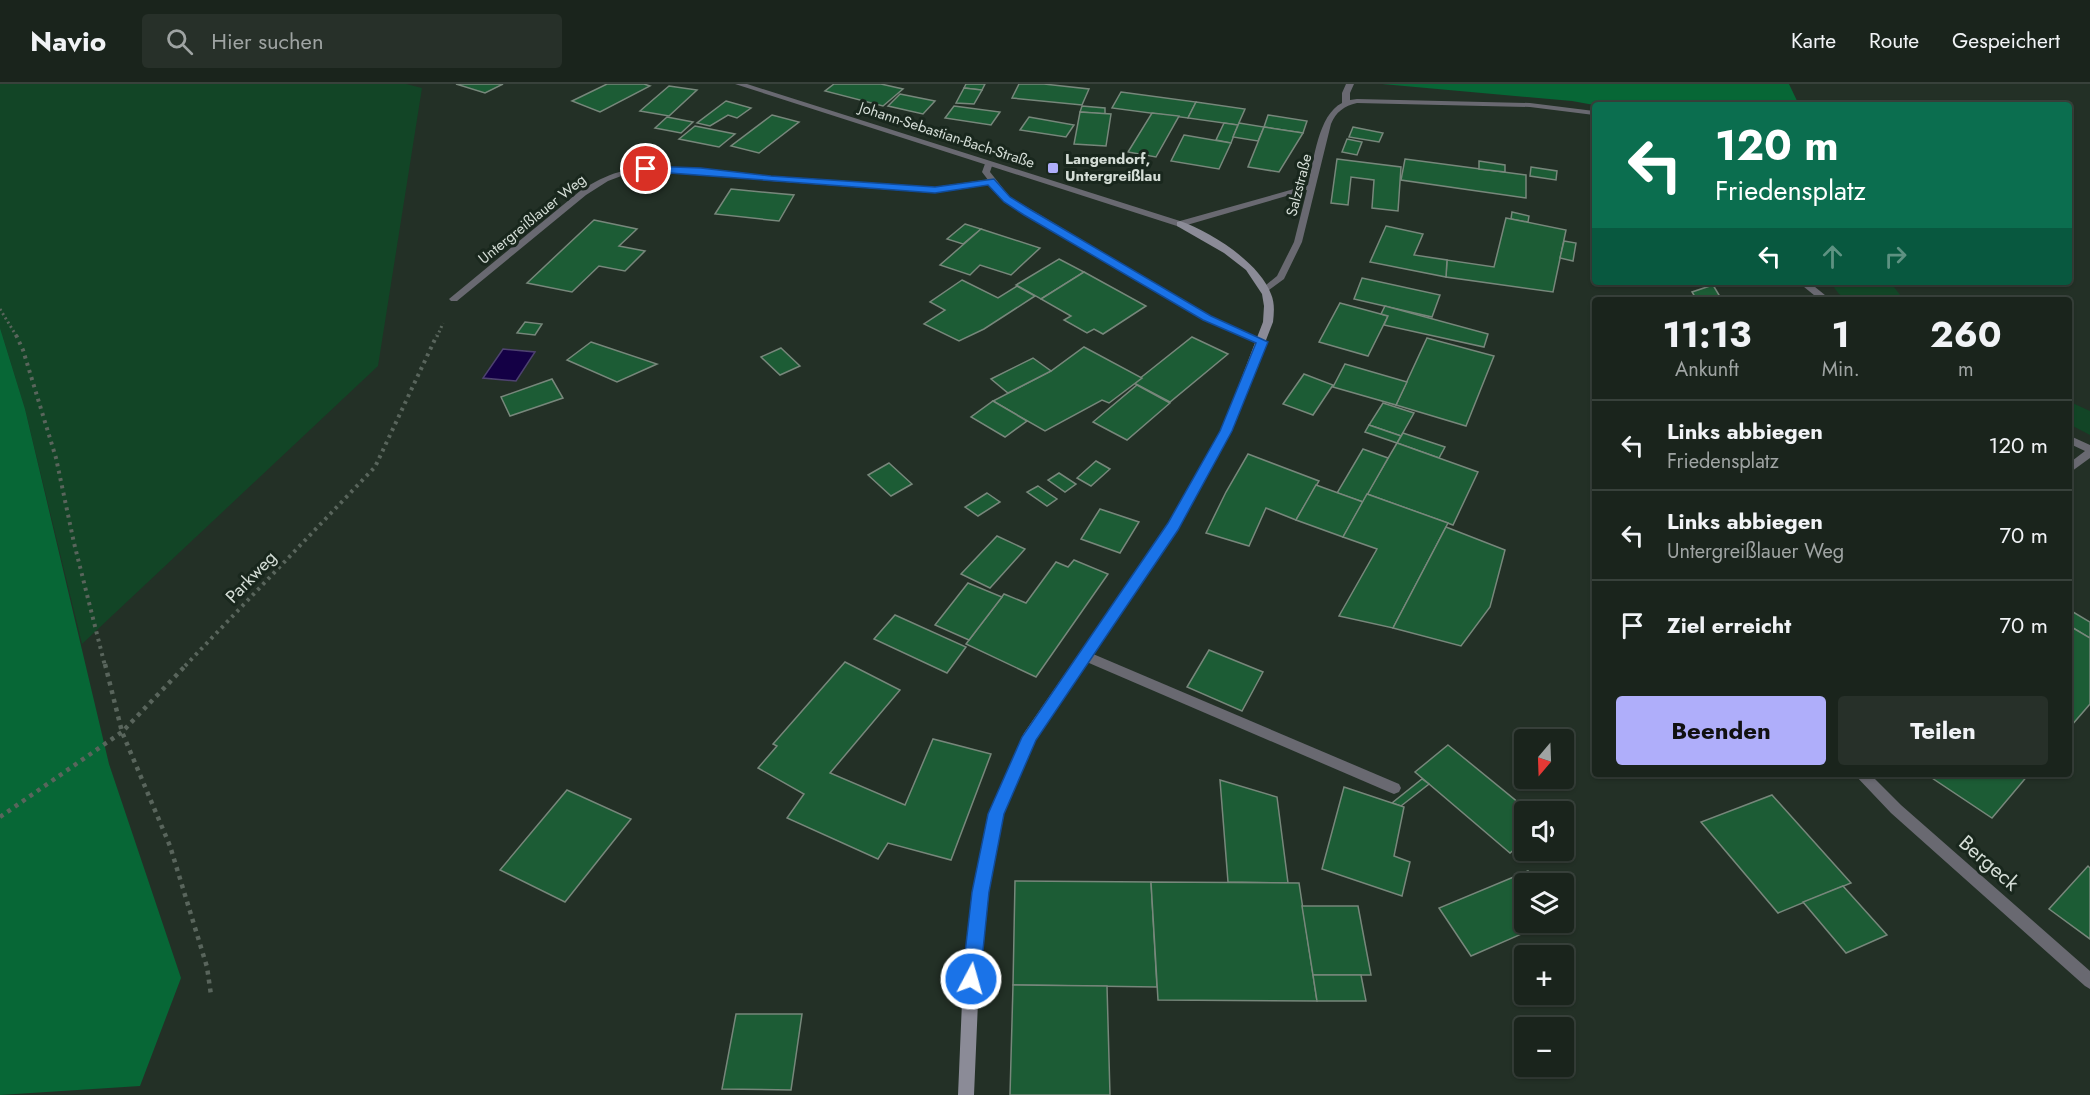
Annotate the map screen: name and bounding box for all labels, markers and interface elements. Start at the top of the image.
search box [142,14,562,68]
text: Navio [30,21,106,62]
icon: search [163,25,196,58]
text: Hier suchen [211,25,324,57]
text: Karte [1791,26,1836,56]
text: Route [1869,26,1919,56]
text: Gespeichert [1952,26,2060,56]
street label: Johann-Sebastian-Bach-Straße [854,96,1038,174]
text: 120 m [1715,115,1839,176]
icon: left [1616,126,1694,204]
pin [620,143,671,194]
place label: Langendorf, Untergreißlau [1065,148,1161,187]
street label: Salzstraße [1281,151,1317,219]
icon: arrive [629,152,662,185]
marker: Langendorf, Untergreißlau [1046,161,1060,175]
street label: Untergreißlauer Weg [473,169,591,269]
text: Friedensplatz [1715,171,1866,210]
icon: left [1753,240,1786,273]
icon: ahead [1816,240,1849,273]
icon: right [1879,240,1912,273]
text: 11:13 [1662,308,1751,360]
text: 1 [1832,308,1850,360]
text: 260 [1930,308,2002,360]
text: Ankunft [1675,355,1739,384]
text: Min. [1822,355,1860,384]
text: m [1958,355,1974,384]
text: Links abbiegen [1667,415,1823,447]
icon: left [1616,429,1649,462]
text: 120 m [1989,429,2048,461]
text: Friedensplatz [1667,447,1779,476]
text: Links abbiegen [1667,505,1823,537]
icon: left [1616,519,1649,552]
text: 70 m [1999,519,2048,551]
text: Untergreißlauer Weg [1667,537,1844,566]
street label: Parkweg [219,545,283,609]
icon: arrive [1616,609,1649,642]
text: Ziel erreicht [1667,609,1791,641]
text: 70 m [1999,609,2048,641]
button: Beenden [1616,696,1826,765]
button: Teilen [1838,696,2048,765]
north arrow [1514,729,1574,789]
map controls [1514,729,1574,1077]
button: sound [1514,801,1574,861]
street label: Bergeck [1952,828,2026,898]
button: layers [1514,873,1574,933]
button: + [1514,945,1574,1005]
position arrow [939,947,1003,1011]
button: − [1514,1017,1574,1077]

